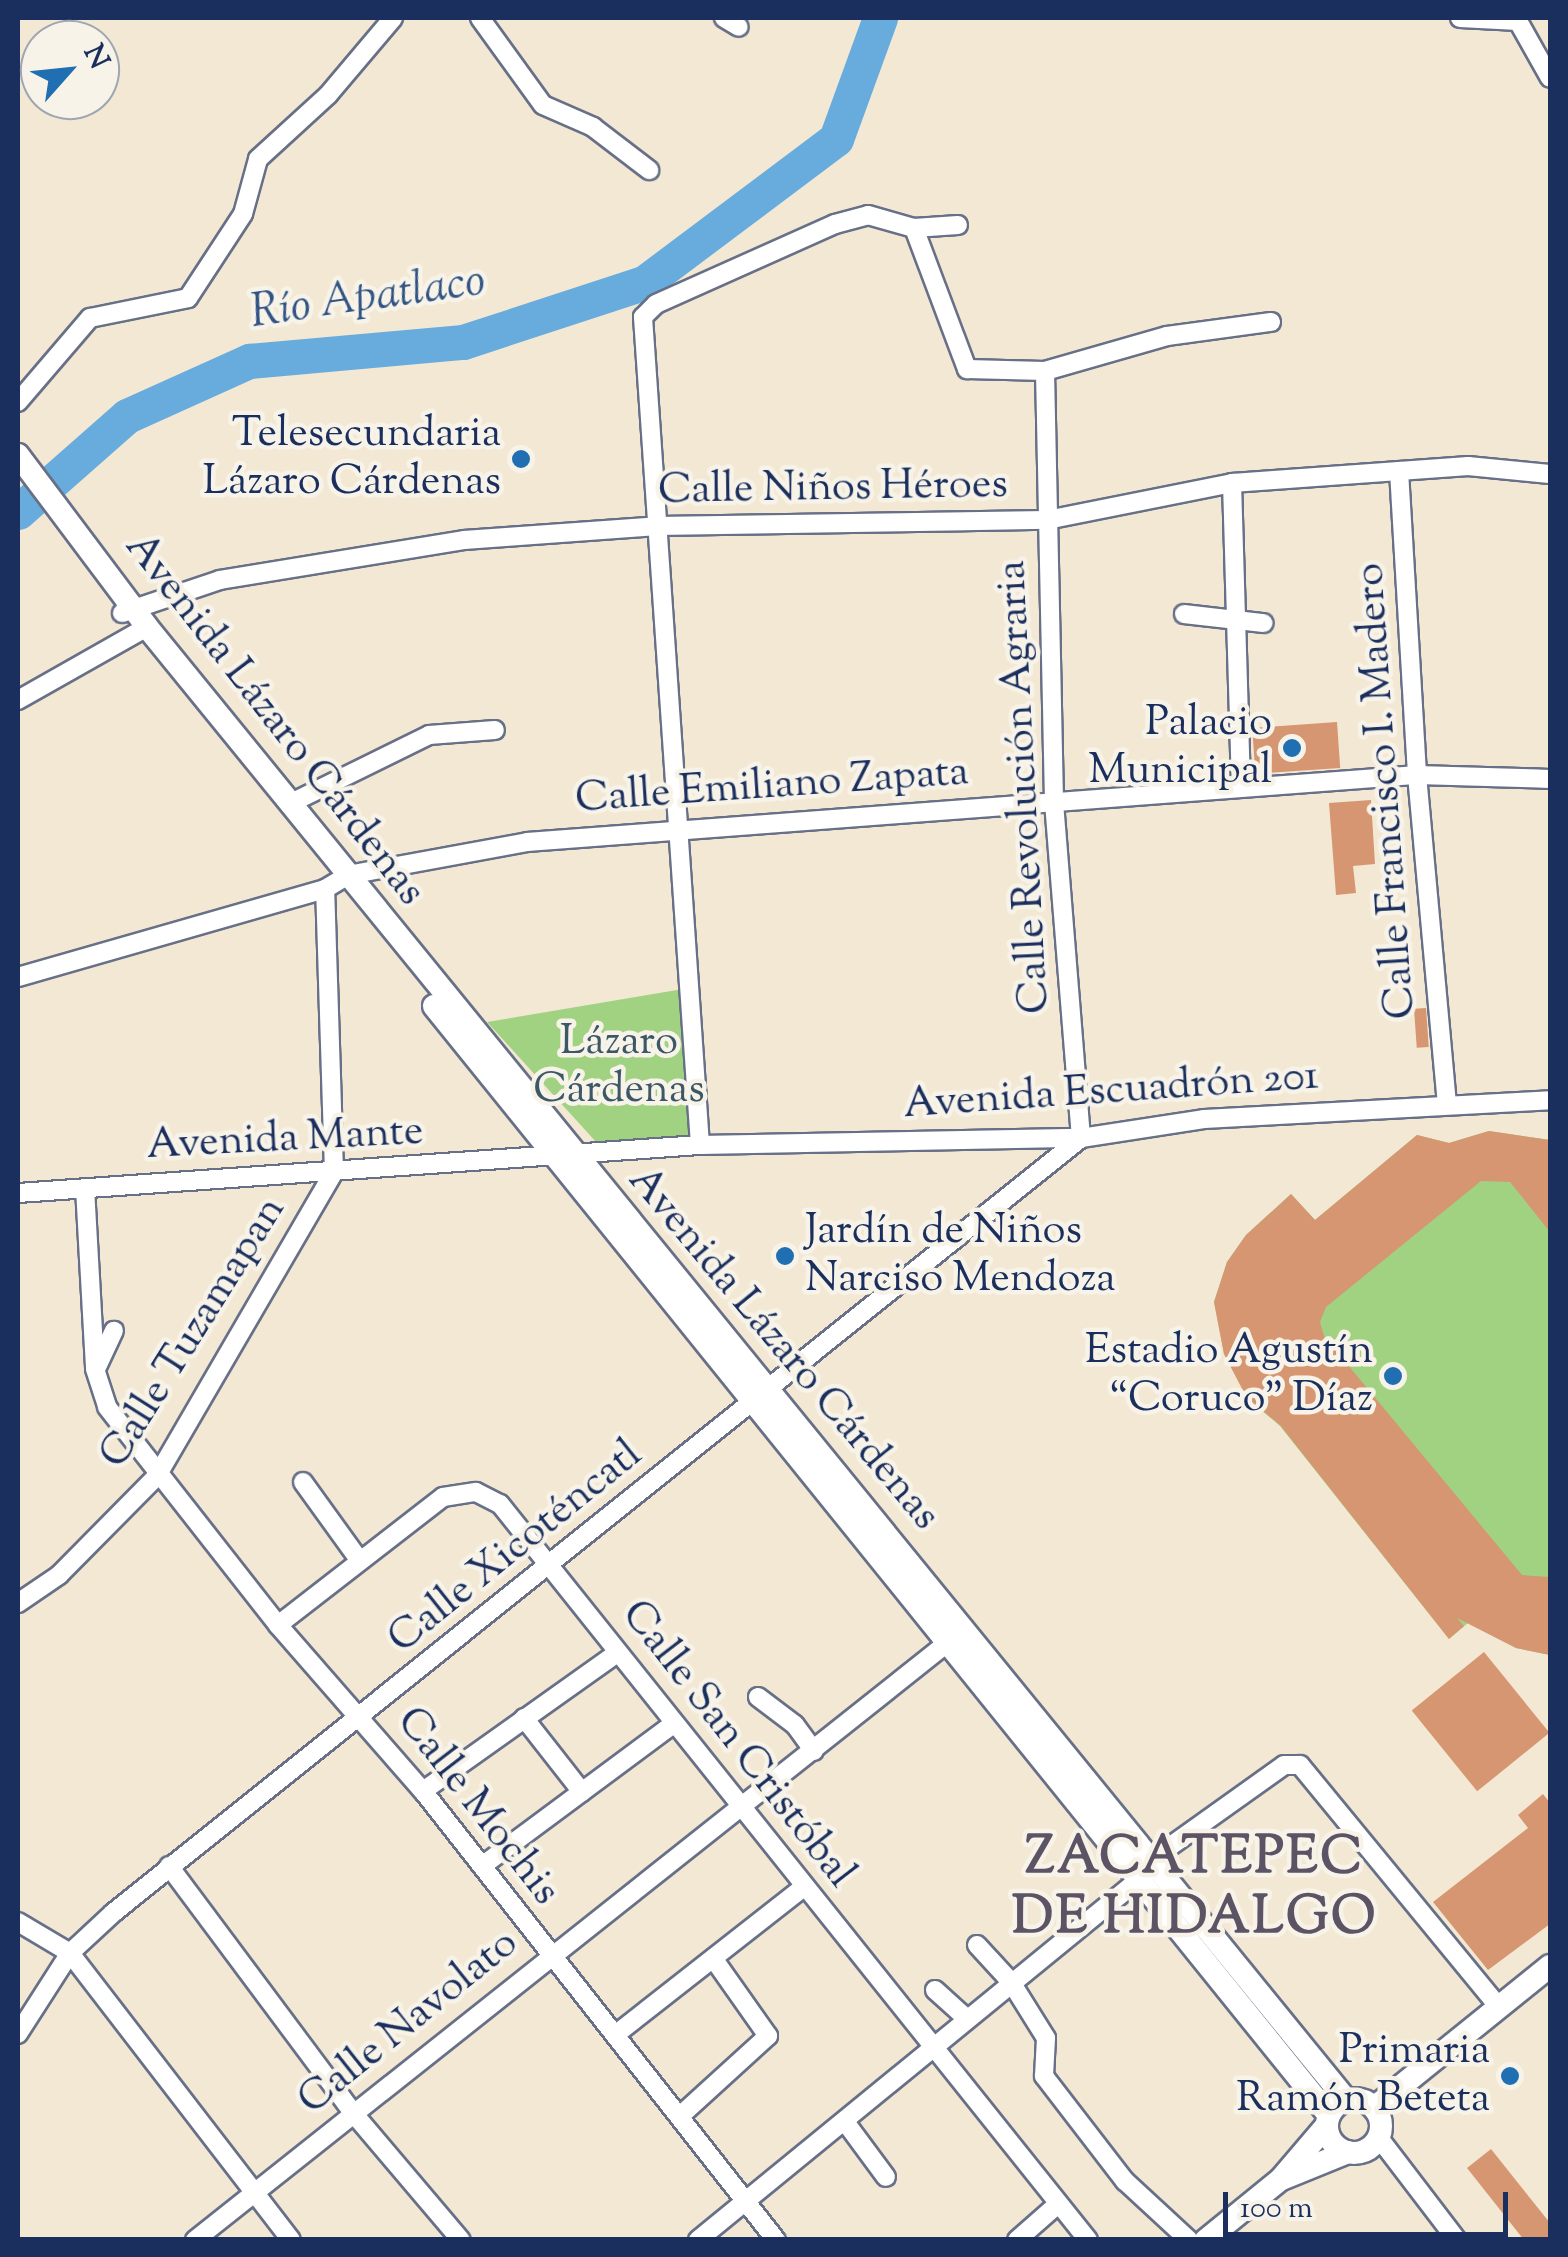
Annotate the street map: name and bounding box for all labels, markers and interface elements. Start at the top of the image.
north arrow [20,20,120,120]
text: N [72,38,118,76]
water label: Río Apatlaco [247,256,489,342]
place label: Telesecundaria Lázaro Cárdenas [203,410,501,508]
marker: Telesecundaria Lázaro Cárdenas [510,448,532,470]
street label: Calle Niños Héroes [658,461,1008,517]
street label: Avenida Lázaro Cárdenas [113,524,435,916]
street label: Calle Revolución Agraria [988,559,1062,1015]
street label: Calle Francisco I. Madero [1346,561,1428,1021]
place label: Palacio Municipal [1088,699,1272,798]
marker: Palacio Municipal [1281,737,1303,759]
street label: Calle Emiliano Zapata [574,748,970,826]
park label: Lázaro Cárdenas [533,1018,705,1116]
street label: Avenida Escuadrón 201 [902,1052,1320,1132]
street label: Avenida Mante [145,1108,425,1172]
street label: Avenida Lázaro Cárdenas [616,1157,950,1541]
street label: Calle Tuzamapan [90,1188,298,1478]
place label: Jardín de Niños Narciso Mendoza [805,1207,1116,1306]
marker: Jardín de Niños Narciso Mendoza [774,1245,796,1267]
place label: Estadio Agustín “Coruco” Díaz [1085,1327,1373,1425]
marker: Estadio Agustín “Coruco” Díaz [1382,1365,1404,1387]
street label: Calle Xicoténcatl [379,1430,653,1666]
street label: Calle San Cristóbal [609,1591,865,1899]
street label: Calle Mochis [384,1698,570,1916]
district label: ZACATEPEC DE HIDALGO [1012,1829,1378,1951]
street label: Calle Navolato [289,1919,529,2127]
place label: Primaria Ramón Beteta [1236,2027,1490,2126]
marker: Primaria Ramón Beteta [1499,2065,1521,2087]
scale bar [1228,2172,1513,2234]
text: 100 m [1240,2188,1313,2231]

